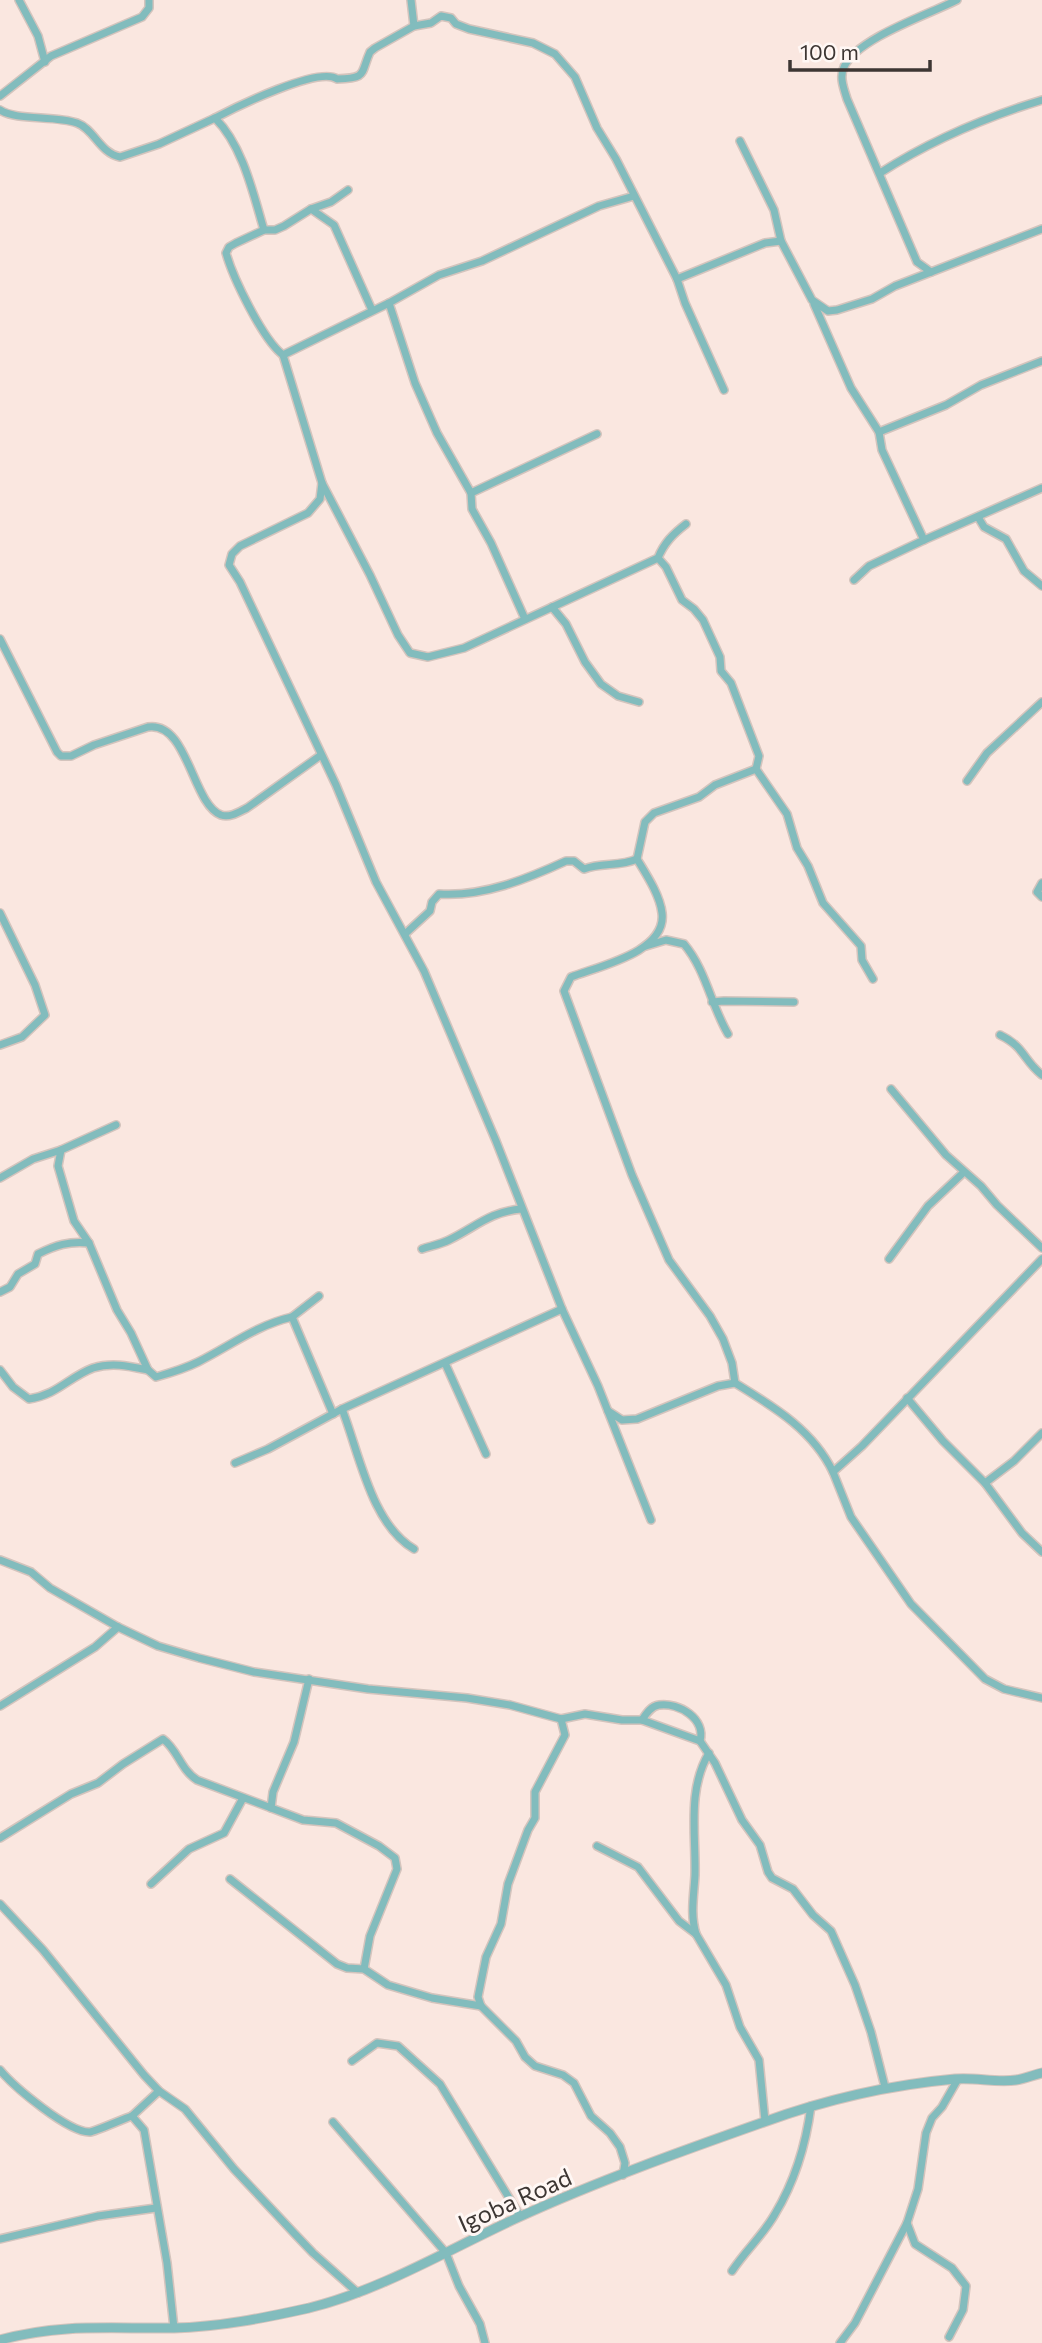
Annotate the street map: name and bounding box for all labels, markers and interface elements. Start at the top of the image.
scale bar [790,28,930,72]
text: 100 m [800,39,859,64]
street label: Igoba Road [453,2162,576,2238]

